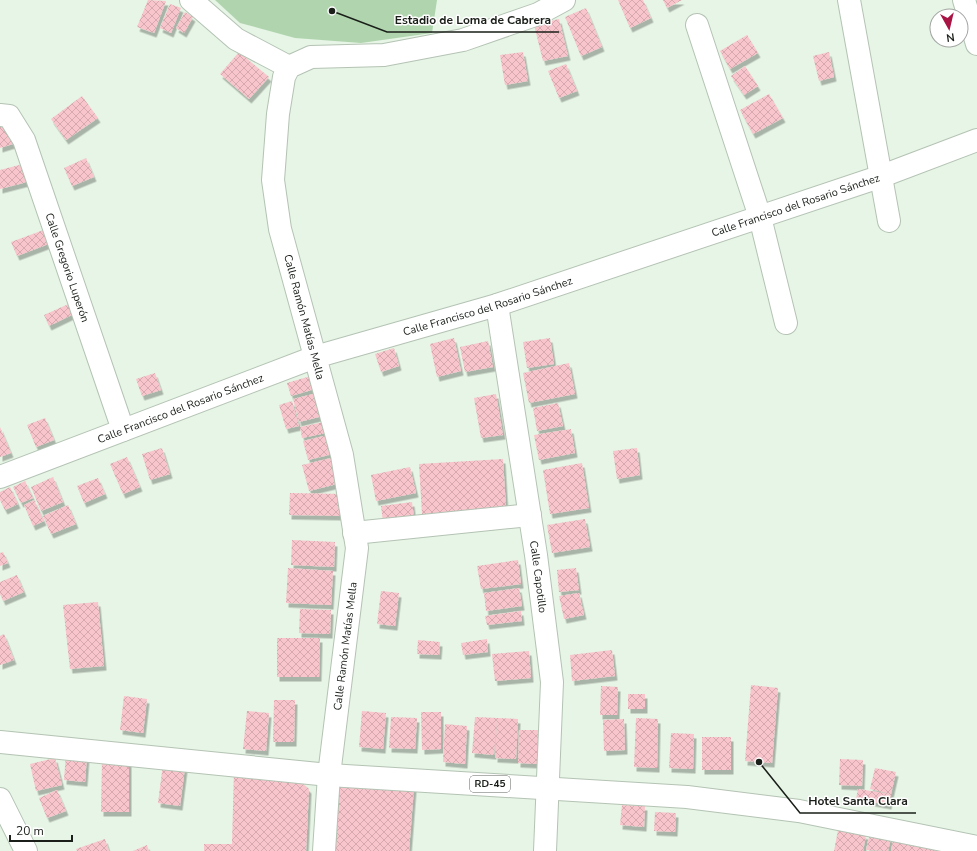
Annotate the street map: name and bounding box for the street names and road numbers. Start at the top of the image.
street label: Calle Francisco del Rosario Sánchez [709,170,881,240]
street label: Calle Gregorio Luperón [42,211,93,324]
street label: Calle Ramón Matías Mella [280,253,328,381]
street label: Calle Francisco del Rosario Sánchez [401,273,574,339]
street label: Calle Francisco del Rosario Sánchez [95,370,265,447]
street label: Calle Capotillo [526,540,551,614]
street label: Calle Ramón Matías Mella [330,581,360,711]
road number: RD-45 [470,776,510,792]

